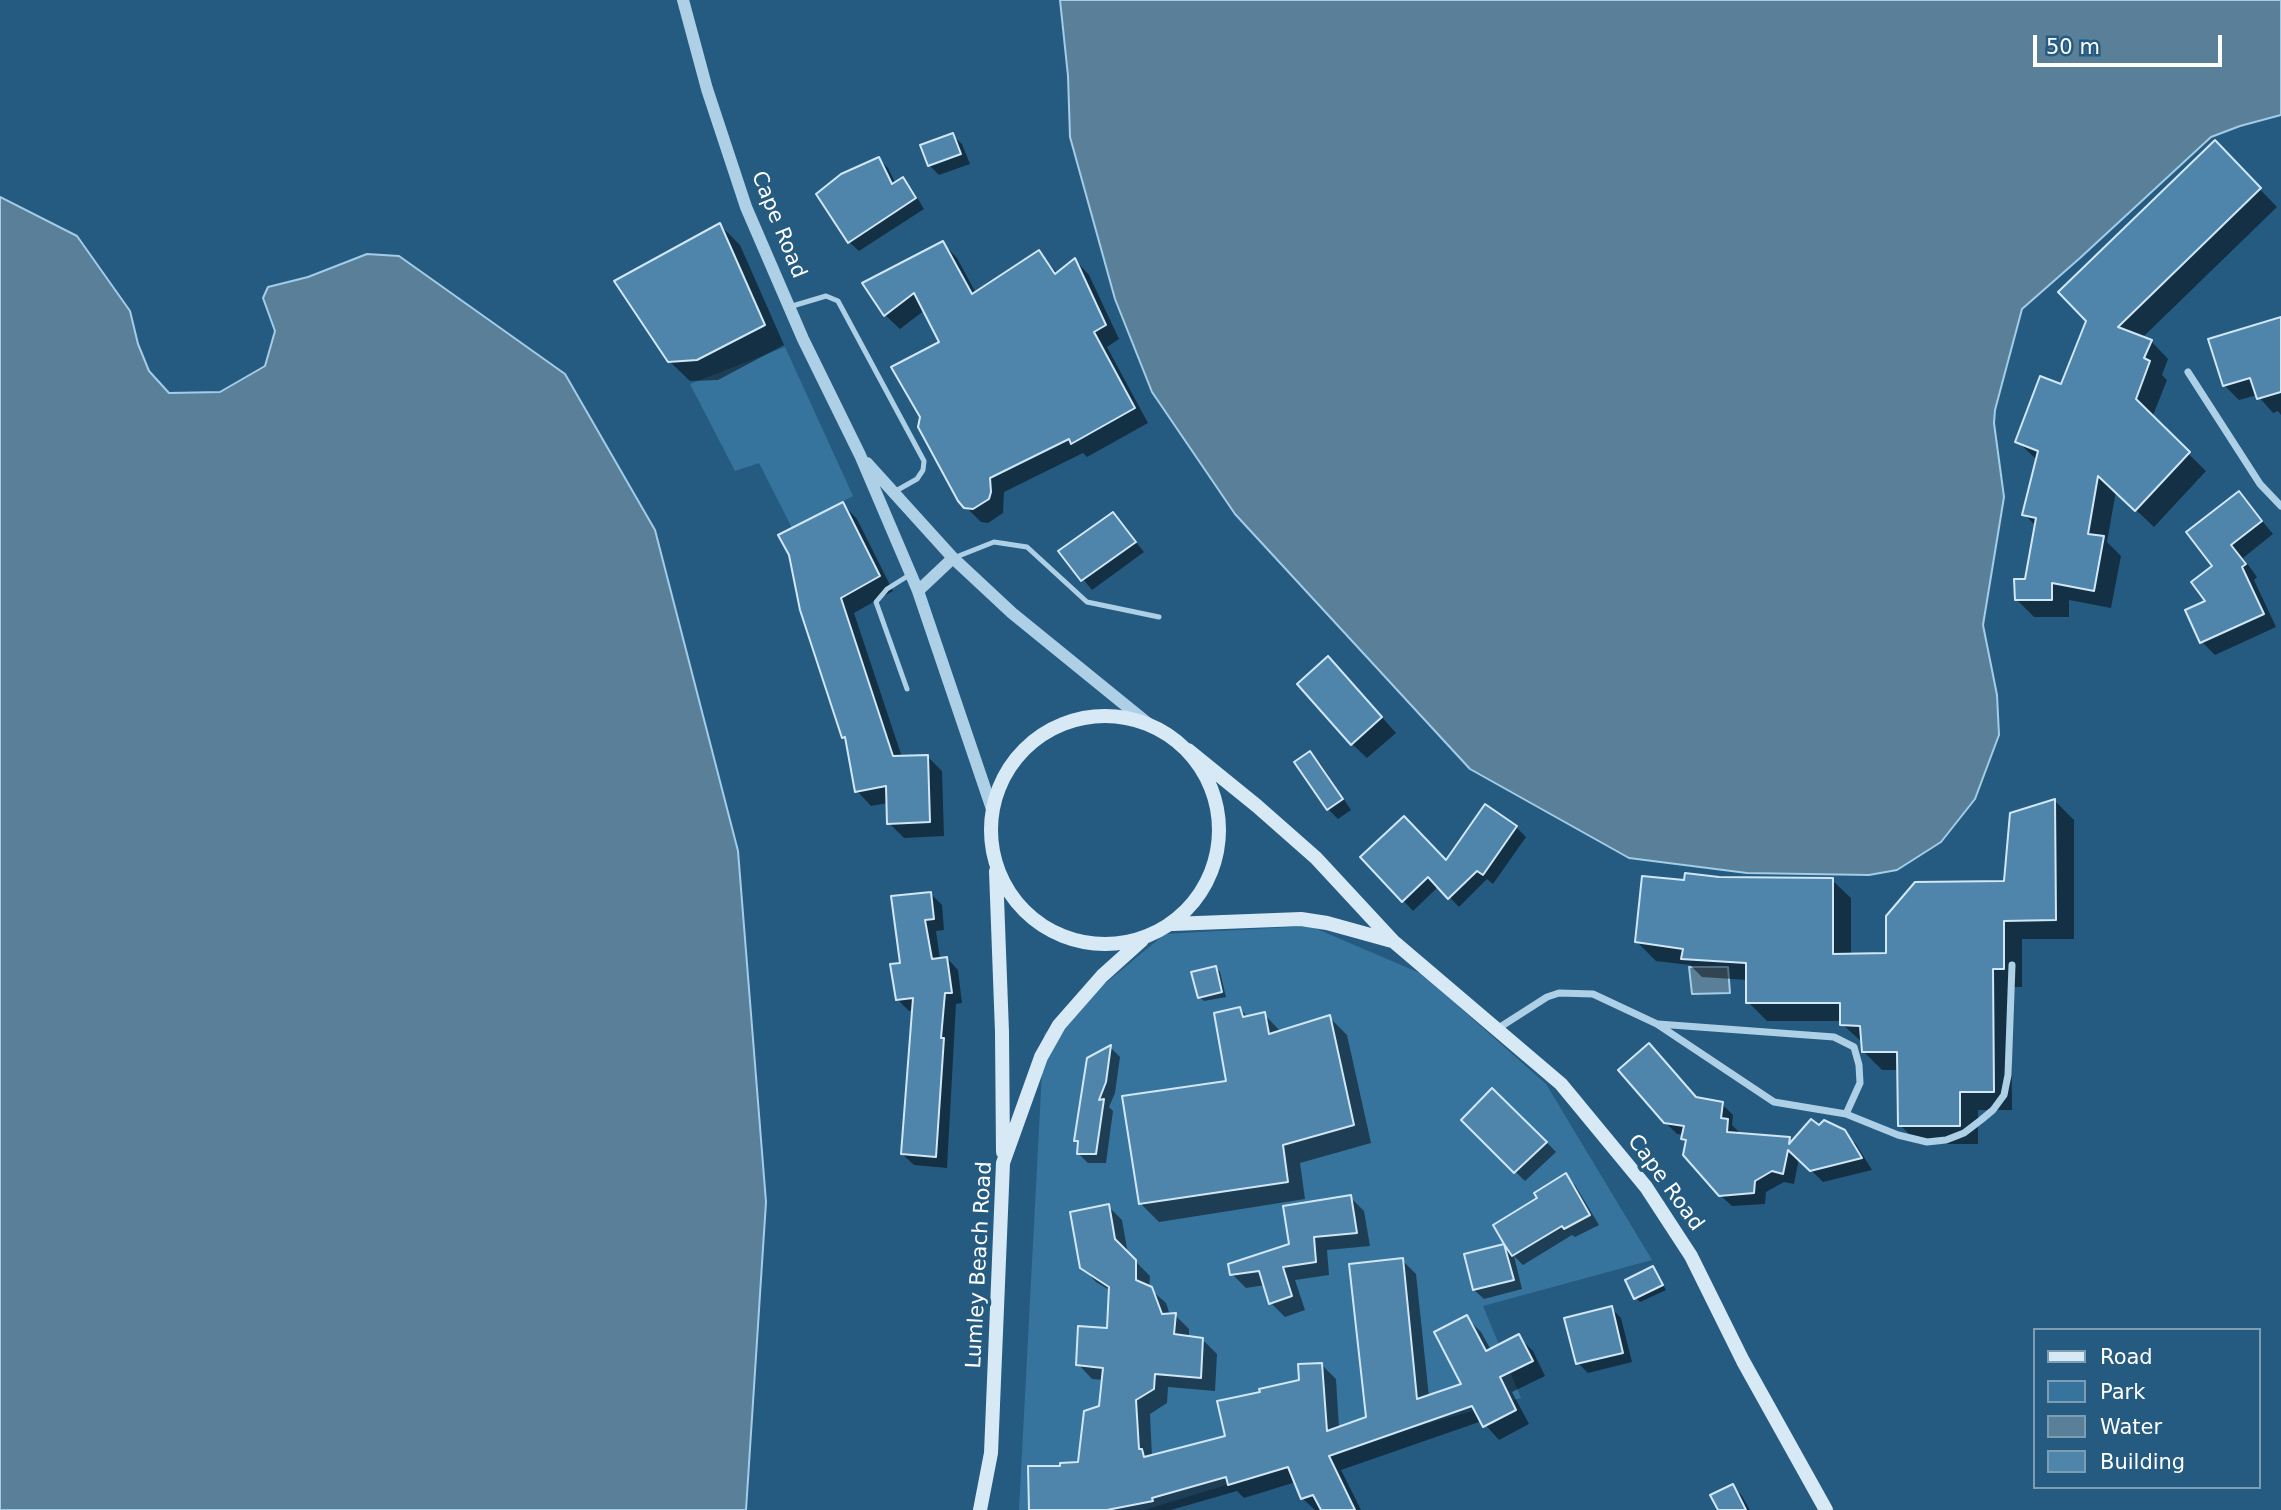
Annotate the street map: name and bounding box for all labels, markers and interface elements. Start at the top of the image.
scale bar [2036,21,2225,65]
text: 50 m [2046,35,2100,59]
street label: Cape Road [745,168,811,282]
street label: Cape Road [1622,1130,1708,1236]
street label: Lumley Beach Road [962,1161,998,1369]
legend [2032,1328,2260,1489]
text: Road [2100,1345,2153,1369]
text: Park [2100,1380,2145,1404]
text: Water [2100,1415,2162,1439]
text: Building [2100,1450,2185,1474]

